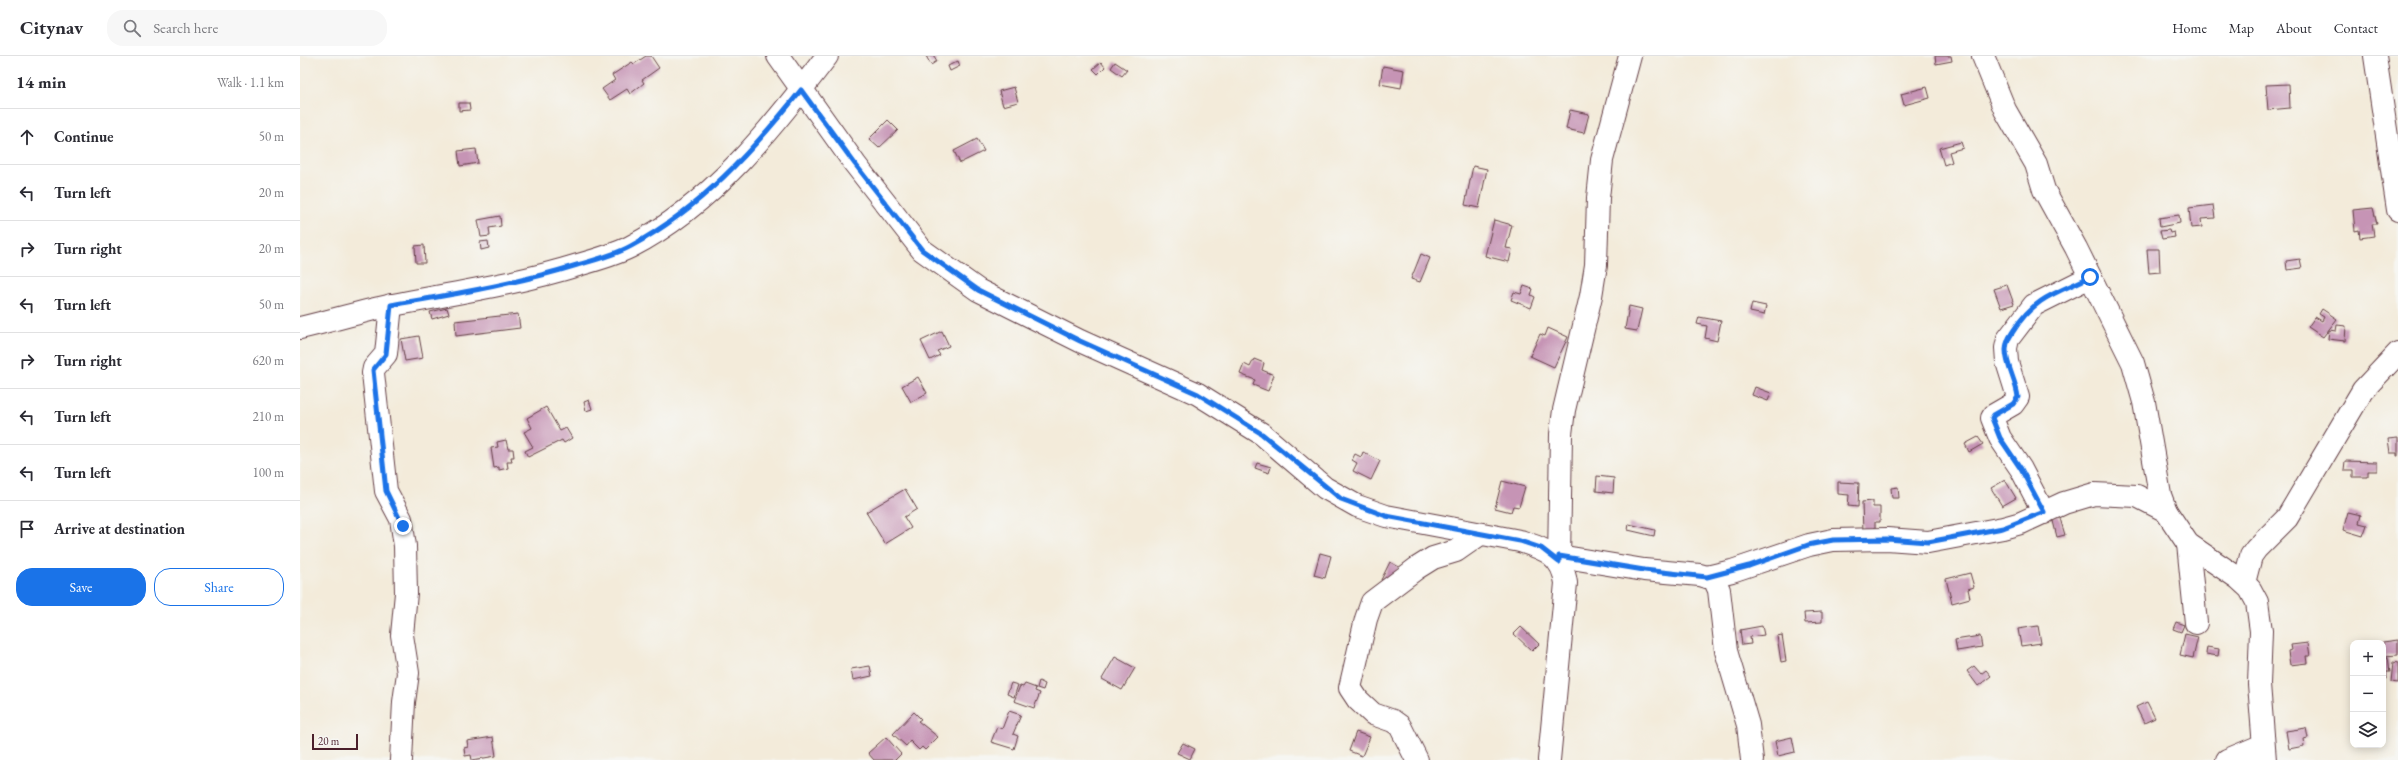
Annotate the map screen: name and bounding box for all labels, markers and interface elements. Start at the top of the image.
search box [107,10,387,46]
text: Citynav [20,15,83,40]
icon: search [121,17,143,39]
text: Search here [153,18,218,37]
text: Home [2172,19,2207,37]
text: Map [2229,19,2254,37]
text: About [2276,19,2312,37]
text: Contact [2334,19,2378,37]
text: 14 min [16,71,66,93]
text: Walk · 1.1 km [217,74,284,91]
icon: ahead [16,126,38,148]
text: Continue [54,127,114,146]
text: 50 m [259,128,284,145]
icon: left [16,182,38,204]
text: Turn left [54,183,111,202]
text: 20 m [259,184,284,201]
icon: right [16,238,38,260]
text: Turn right [54,239,122,258]
text: 20 m [259,240,284,257]
route start [2081,268,2099,286]
icon: left [16,294,38,316]
text: Turn left [54,295,111,314]
text: 50 m [259,296,284,313]
icon: right [16,350,38,372]
text: Turn right [54,351,122,370]
text: 620 m [253,352,284,369]
icon: left [16,406,38,428]
text: Turn left [54,407,111,426]
text: 210 m [253,408,284,425]
icon: left [16,462,38,484]
text: Turn left [54,463,111,482]
text: 100 m [253,464,284,481]
route end [394,517,412,535]
icon: arrive [16,518,38,540]
text: Arrive at destination [54,519,185,538]
button: Save [16,568,146,606]
button: Share [154,568,284,606]
map controls [2350,640,2386,748]
button: + [2350,640,2386,676]
button: − [2350,676,2386,712]
button: layers [2350,712,2386,748]
scale bar [312,732,358,751]
text: 20 m [318,734,339,748]

